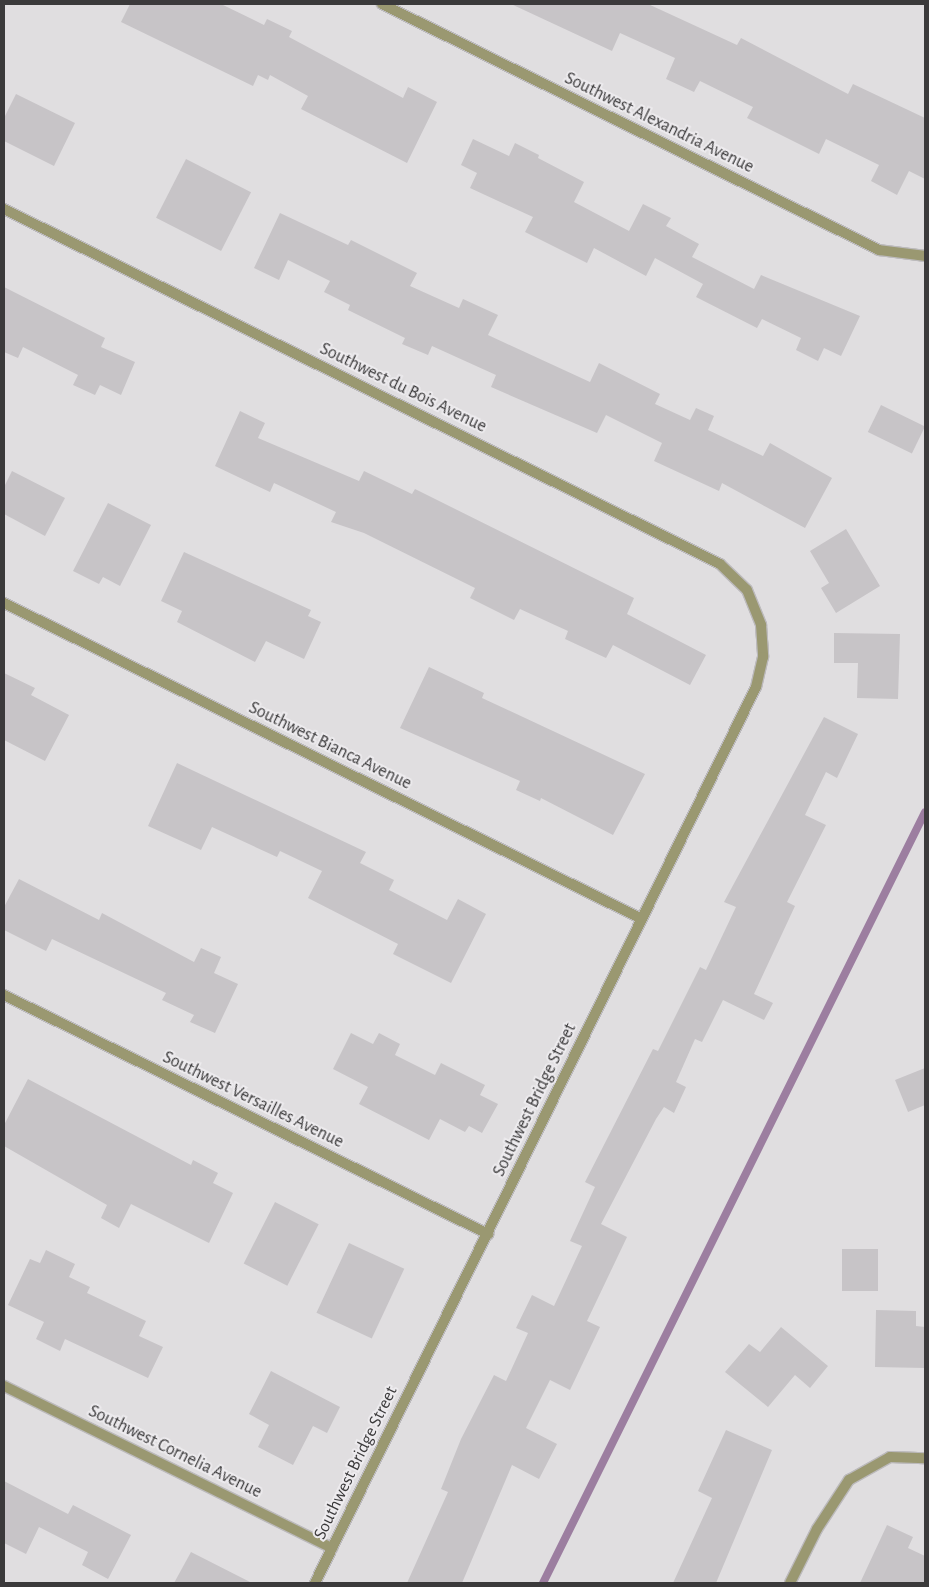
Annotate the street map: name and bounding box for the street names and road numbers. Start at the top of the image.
street label: Southwest Alexandria Avenue [561,68,757,178]
street label: Southwest du Bois Avenue [316,338,490,438]
street label: Southwest Bianca Avenue [245,697,415,795]
street label: Southwest Bridge Street [489,1020,581,1180]
street label: Southwest Versailles Avenue [159,1047,347,1153]
street label: Southwest Bridge Street [310,1383,402,1543]
street label: Southwest Cornelia Avenue [85,1401,265,1503]

